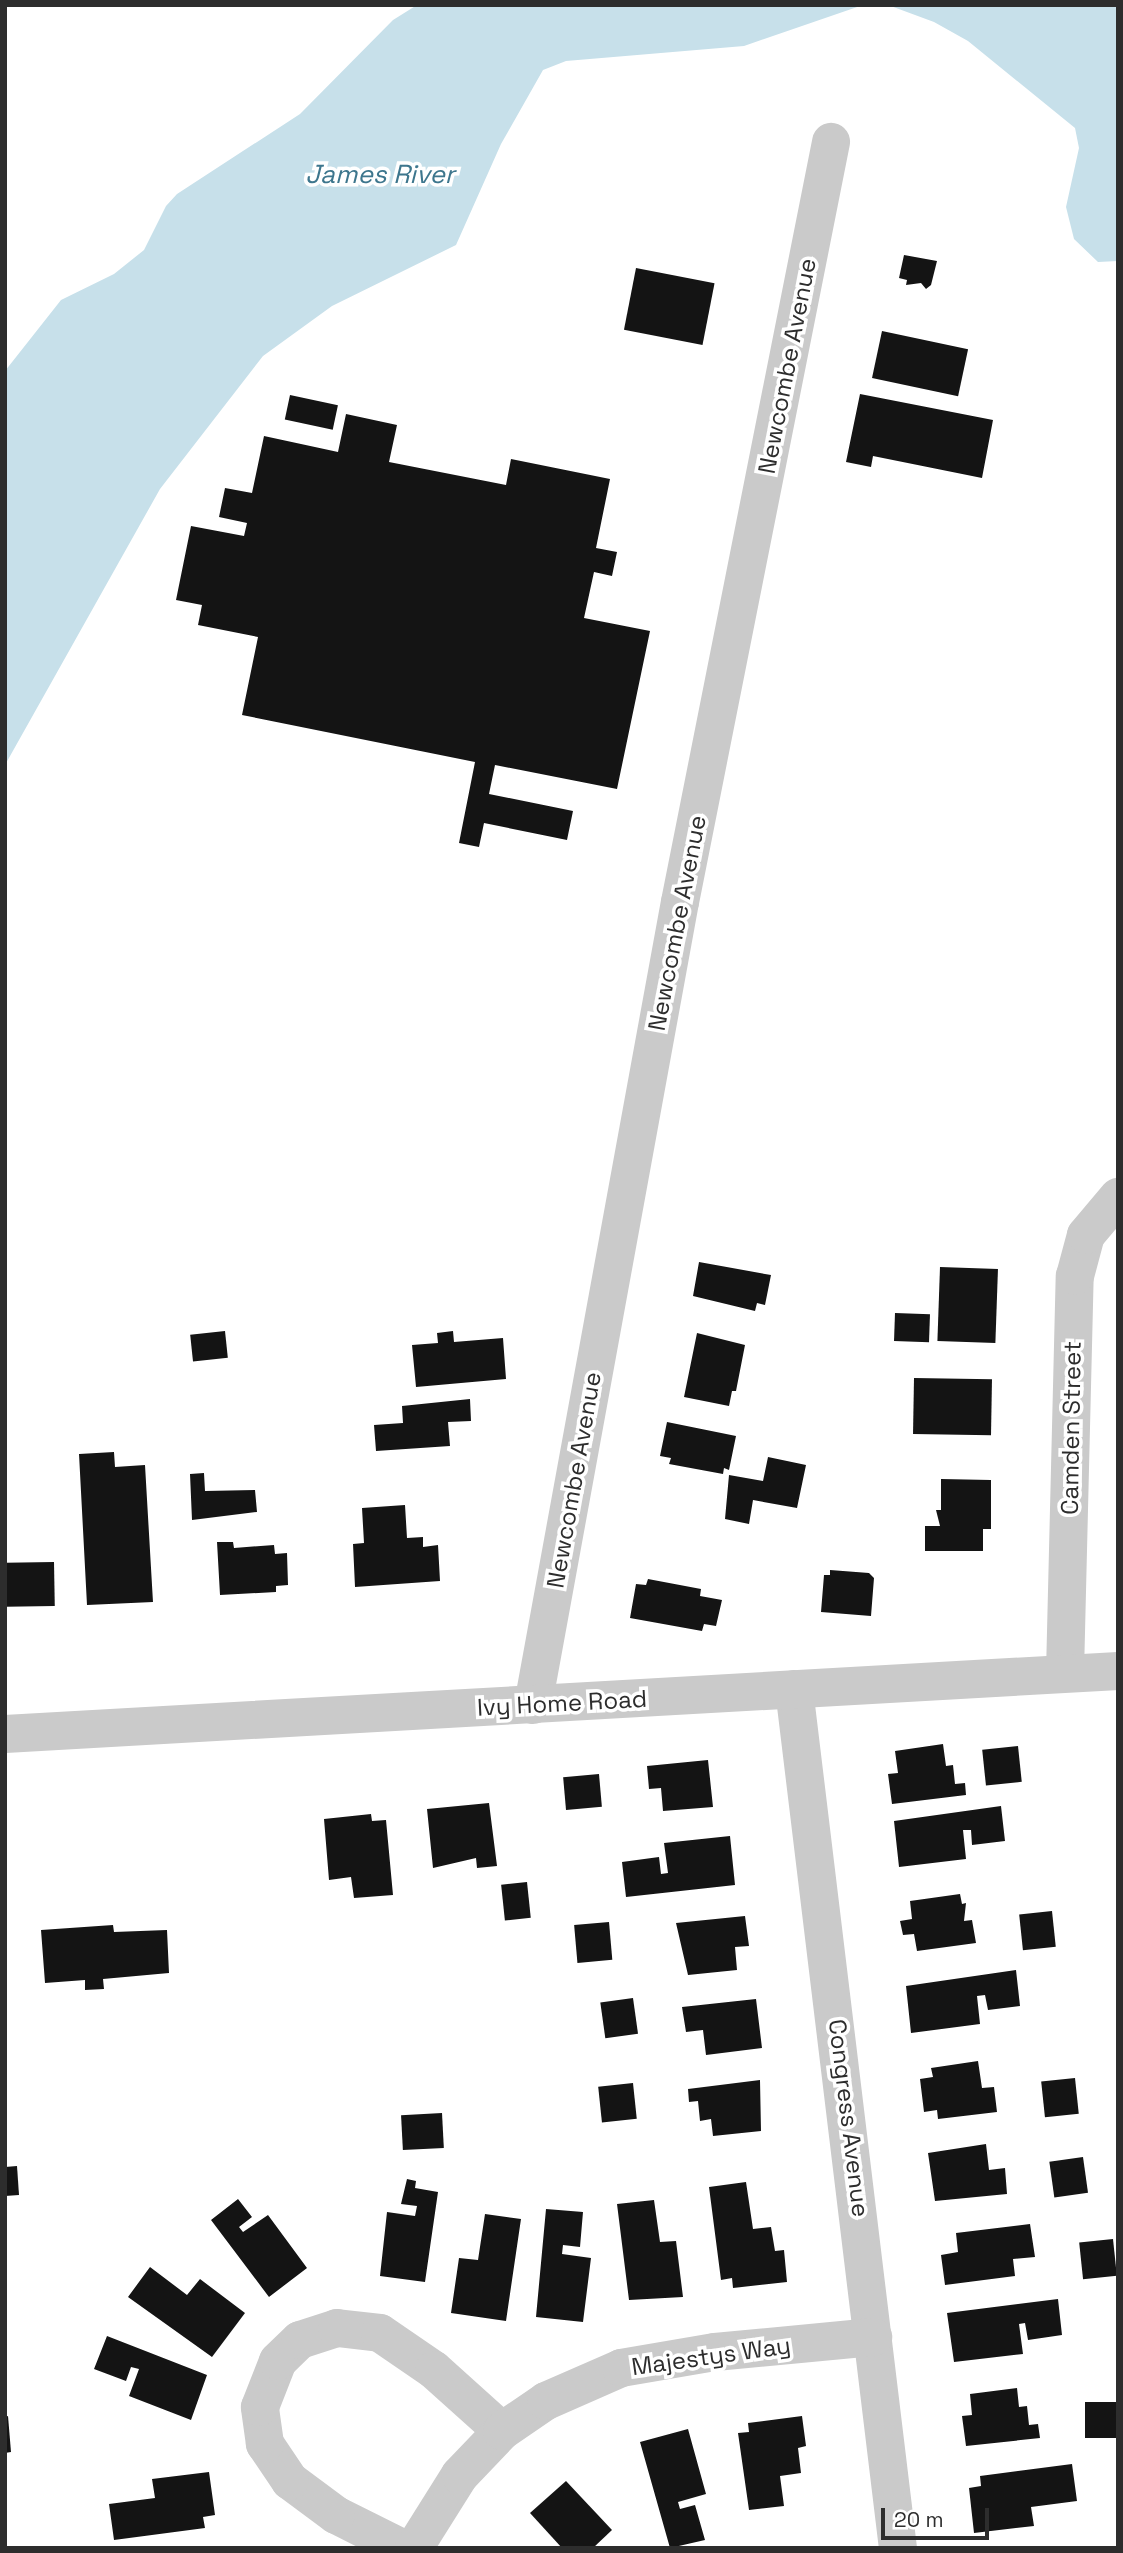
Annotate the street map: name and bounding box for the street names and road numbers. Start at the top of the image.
street label: Newcombe Avenue [752,256,822,476]
street label: Newcombe Avenue [642,813,712,1033]
street label: Camden Street [1055,1341,1087,1515]
street label: Newcombe Avenue [541,1370,607,1590]
street label: Ivy Home Road [476,1684,648,1722]
street label: Congress Avenue [823,2017,875,2219]
street label: Majestys Way [630,2331,792,2381]

